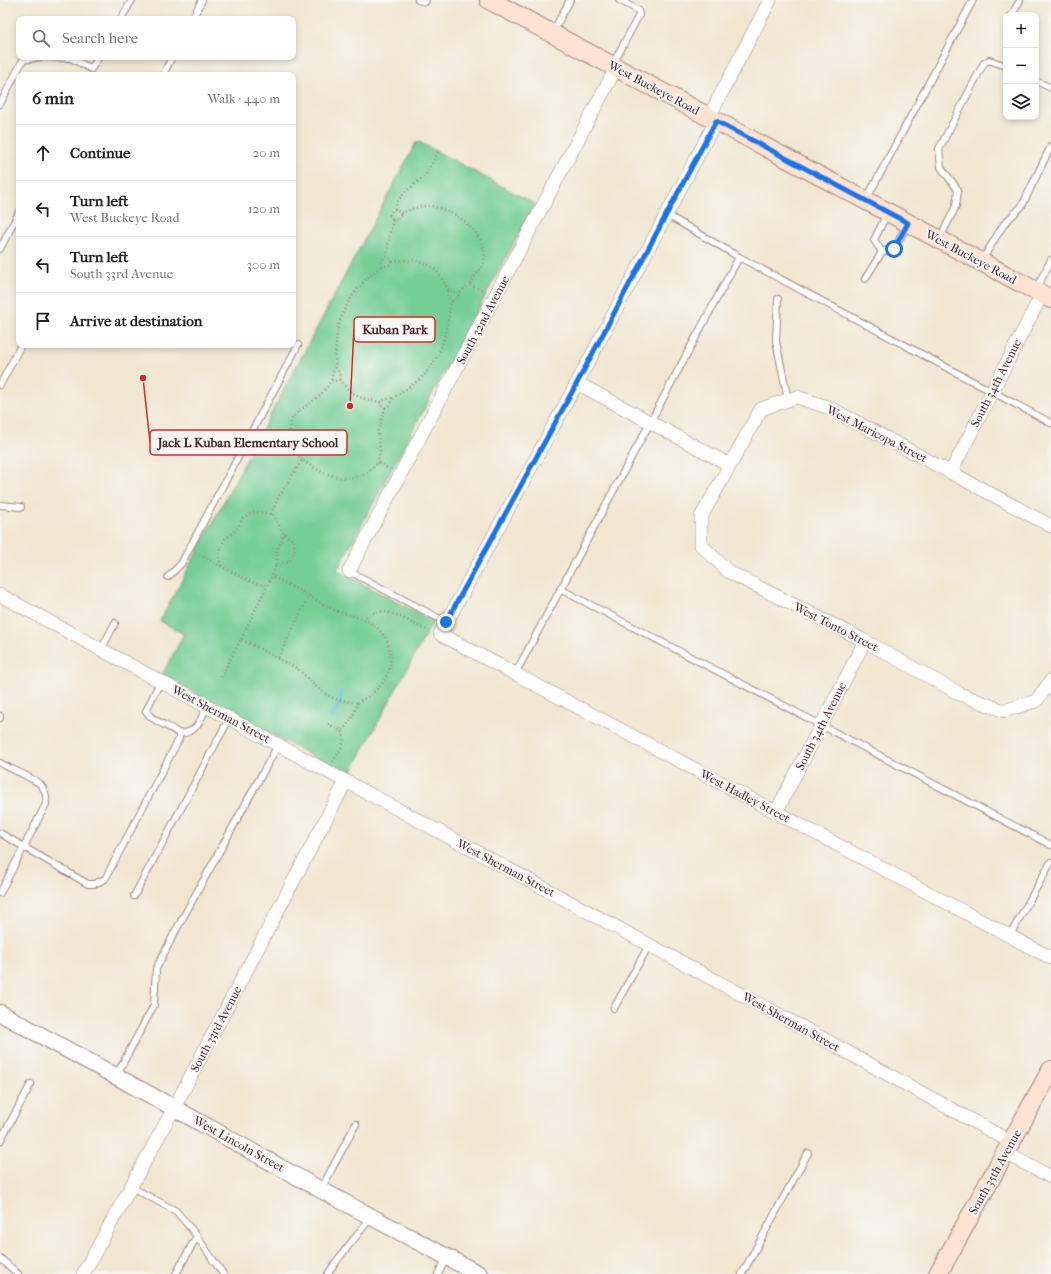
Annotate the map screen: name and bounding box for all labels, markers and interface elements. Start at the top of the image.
map controls [1003,12,1039,120]
button: + [1003,12,1039,48]
search box [16,16,296,60]
icon: search [30,27,52,49]
text: Search here [62,29,138,47]
button: − [1003,48,1039,84]
street label: West Buckeye Road [605,58,702,118]
button: layers [1003,84,1039,120]
text: 6 min [32,88,74,108]
text: Walk · 440 m [207,91,280,106]
icon: ahead [32,142,54,164]
text: Continue [70,144,130,162]
text: 20 m [253,145,280,160]
text: Turn left [70,192,128,210]
icon: left [32,198,54,220]
text: 120 m [248,201,280,216]
text: West Buckeye Road [70,210,180,225]
street label: West Buckeye Road [922,227,1019,287]
route start [885,240,903,258]
text: Turn left [70,248,128,266]
icon: left [32,254,54,276]
text: 300 m [247,257,280,272]
text: South 33rd Avenue [70,266,173,281]
street label: South 32nd Avenue [454,273,512,367]
icon: arrive [32,310,54,332]
text: Arrive at destination [70,312,202,330]
callout: Kuban Park [354,317,435,342]
text: Kuban Park [362,322,429,337]
street label: South 34th Avenue [968,337,1024,429]
street label: West Maricopa Street [823,402,930,466]
callout: Jack L Kuban Elementary School [150,430,347,455]
text: Jack L Kuban Elementary School [156,435,339,451]
street label: West Tonto Street [791,599,881,655]
route end [437,613,455,631]
street label: South 34th Avenue [793,680,849,772]
street label: West Sherman Street [169,682,273,746]
street label: West Hadley Street [697,766,793,826]
street label: West Sherman Street [454,836,558,900]
street label: South 33rd Avenue [187,984,245,1074]
street label: West Sherman Street [739,989,843,1055]
street label: West Lincoln Street [190,1113,287,1175]
street label: South 35th Avenue [966,1127,1024,1217]

